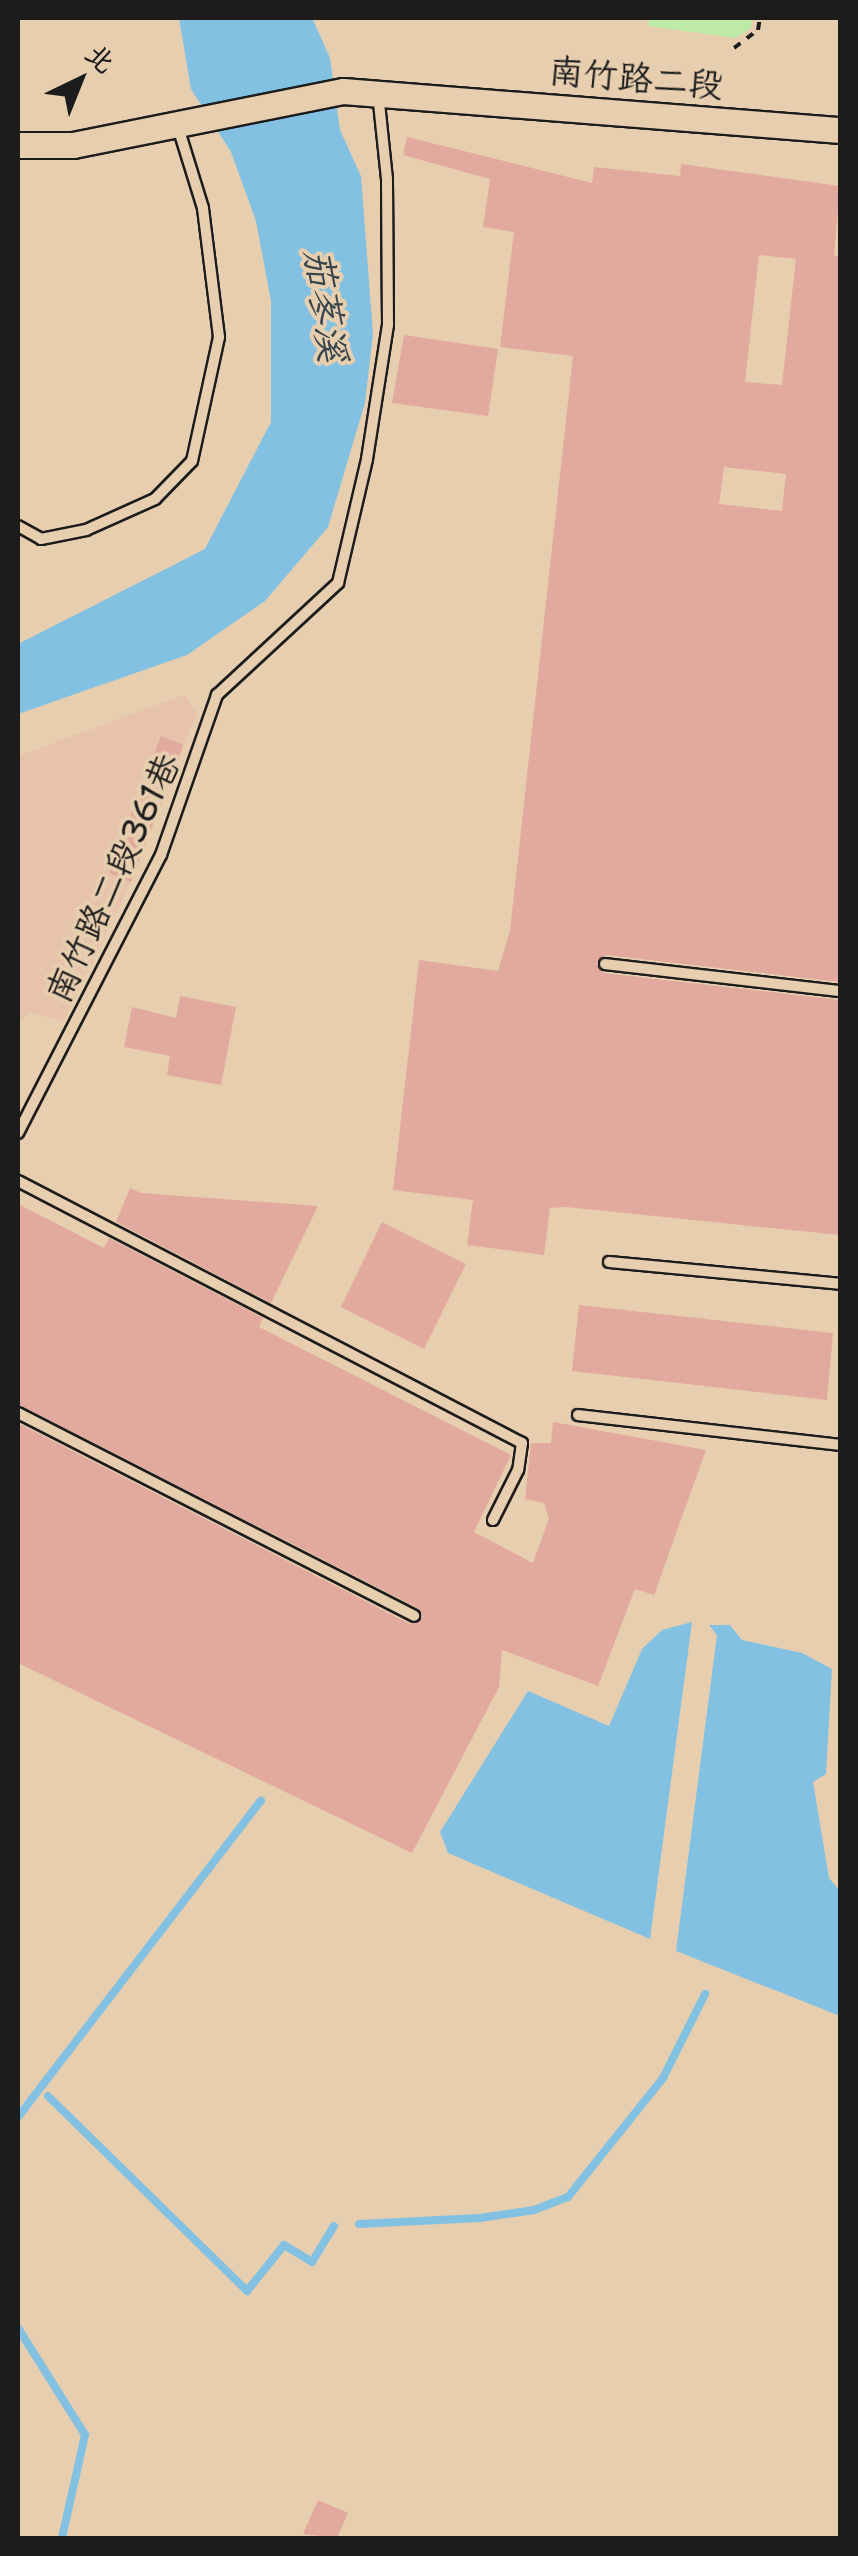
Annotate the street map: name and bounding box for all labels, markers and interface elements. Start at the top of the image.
north arrow [30,30,130,130]
text: 北 [77,35,124,82]
street label: 南竹路二段 [547,49,725,107]
water label: 茄苳溪 [295,245,357,365]
street label: 南竹路二段361巷 [37,747,189,1009]

